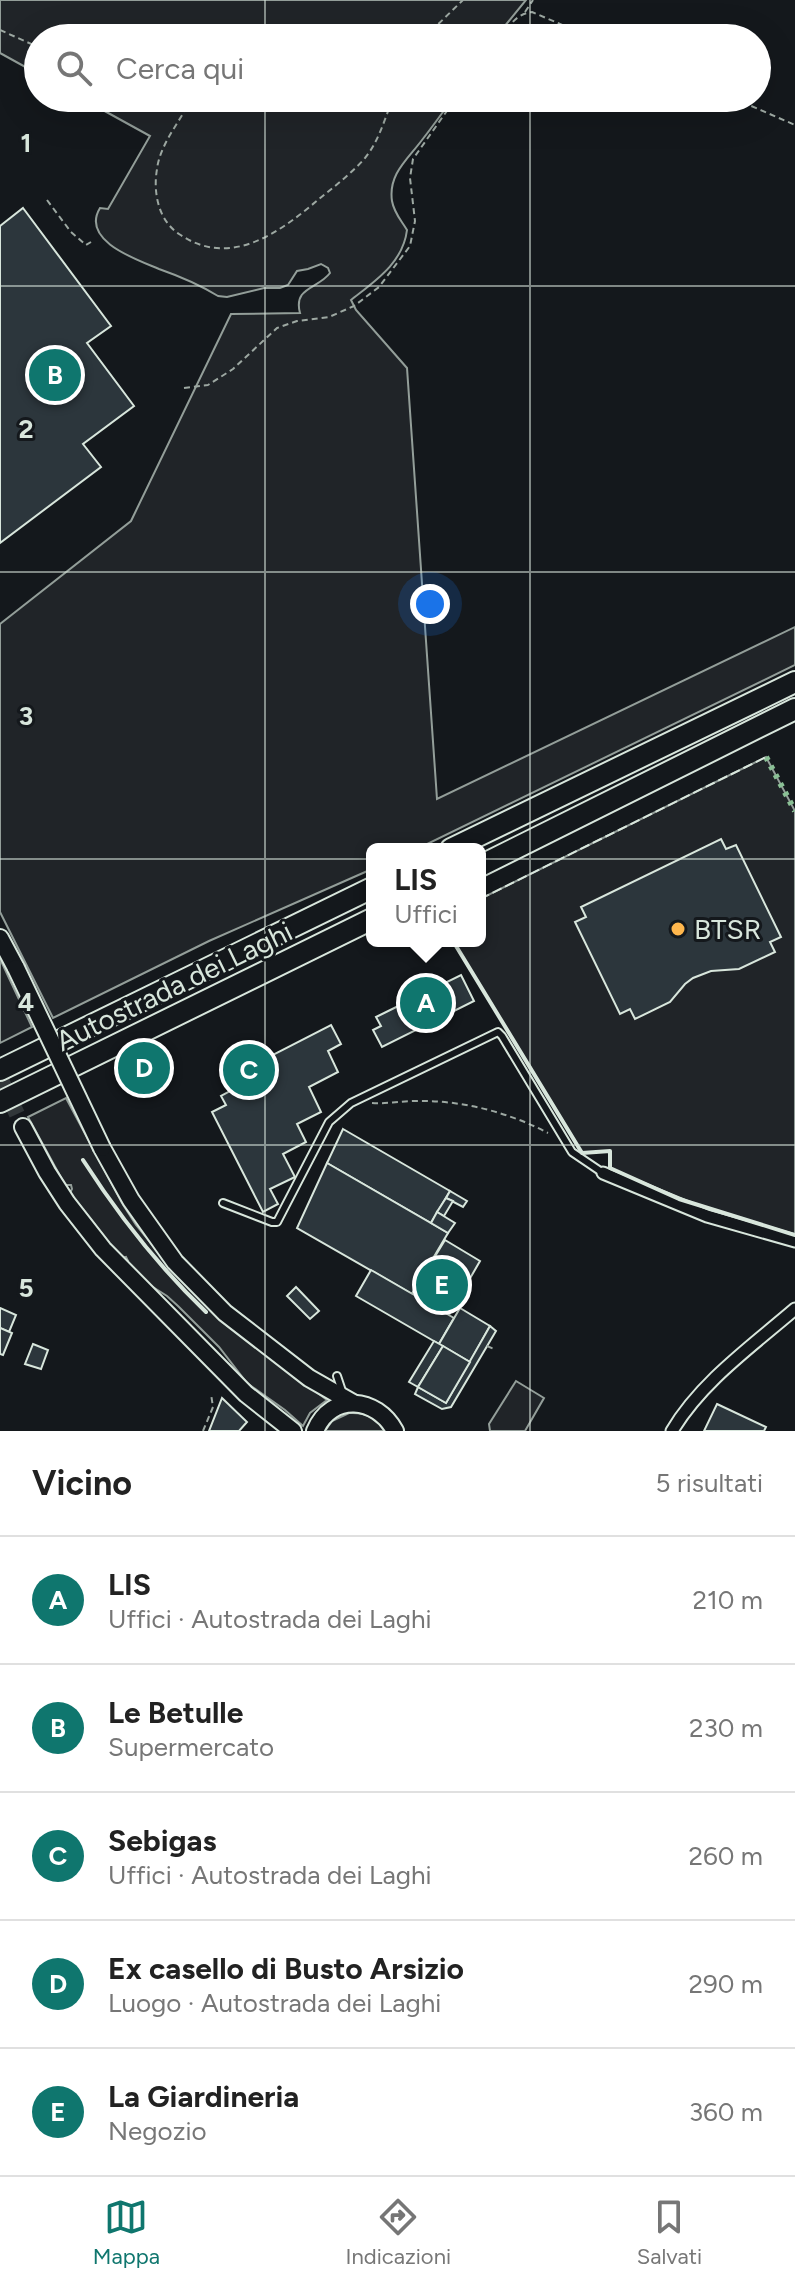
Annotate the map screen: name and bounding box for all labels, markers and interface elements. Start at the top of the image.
search box [24,24,771,112]
icon: search [52,46,96,90]
text: Cerca qui [116,50,244,87]
text: 1 [21,127,31,159]
pin: B [29,345,81,405]
text: 2 [18,413,34,445]
your location [410,584,450,624]
text: 3 [19,700,33,732]
popup [366,843,486,947]
text: LIS [394,861,437,898]
text: Uffici [394,898,458,930]
place label: BTSR [694,912,761,946]
street label: Autostrada dei Laghi [50,914,298,1058]
marker: BTSR [669,920,687,938]
pin: A [400,973,452,1033]
text: 4 [18,986,34,1018]
pin: D [118,1038,170,1098]
pin: C [223,1040,275,1100]
pin: E [416,1255,468,1315]
text: 5 [18,1272,34,1304]
text: Vicino [32,1463,132,1504]
text: 5 risultati [656,1467,763,1499]
text: LIS [108,1566,151,1603]
text: A [49,1584,67,1616]
text: 210 m [693,1584,763,1616]
text: Uffici · Autostrada dei Laghi [108,1603,431,1635]
text: Le Betulle [108,1694,243,1731]
text: B [50,1712,66,1744]
text: 230 m [689,1712,763,1744]
text: Supermercato [108,1731,274,1763]
text: Sebigas [108,1822,217,1859]
text: C [49,1840,67,1872]
text: 260 m [689,1840,763,1872]
text: Uffici · Autostrada dei Laghi [108,1859,431,1891]
text: Ex casello di Busto Arsizio [108,1950,464,1987]
text: D [49,1968,67,2000]
text: 290 m [689,1968,763,2000]
text: Luogo · Autostrada dei Laghi [108,1987,441,2019]
text: La Giardineria [108,2078,299,2115]
text: E [50,2096,66,2128]
text: 360 m [689,2096,763,2128]
text: Negozio [108,2115,207,2147]
tab: Mappa [93,2195,160,2270]
tab: Indicazioni [346,2195,451,2270]
tab: Salvati [637,2195,702,2270]

